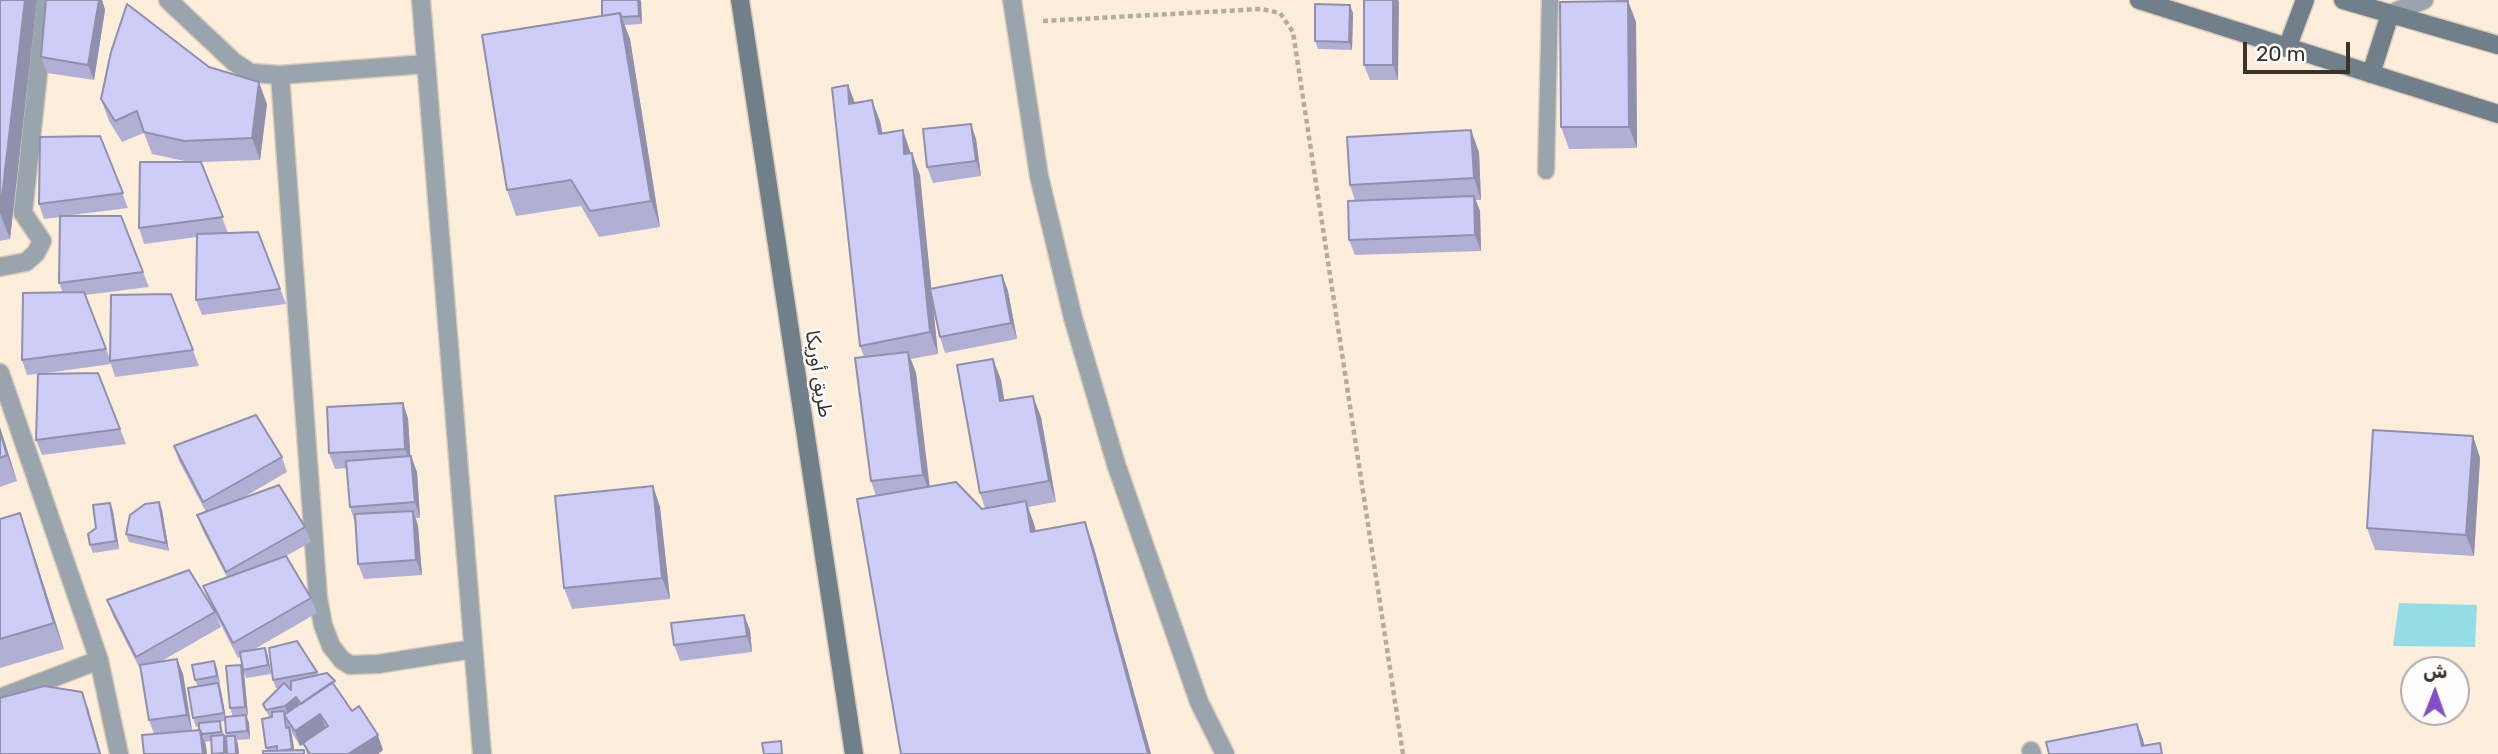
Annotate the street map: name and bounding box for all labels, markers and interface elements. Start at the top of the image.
scale bar [2246,28,2353,72]
text: 20 m [2256,41,2305,66]
street label: طريق أوريكا [800,329,836,419]
north arrow [2400,656,2470,726]
text: ش [2423,660,2448,683]

